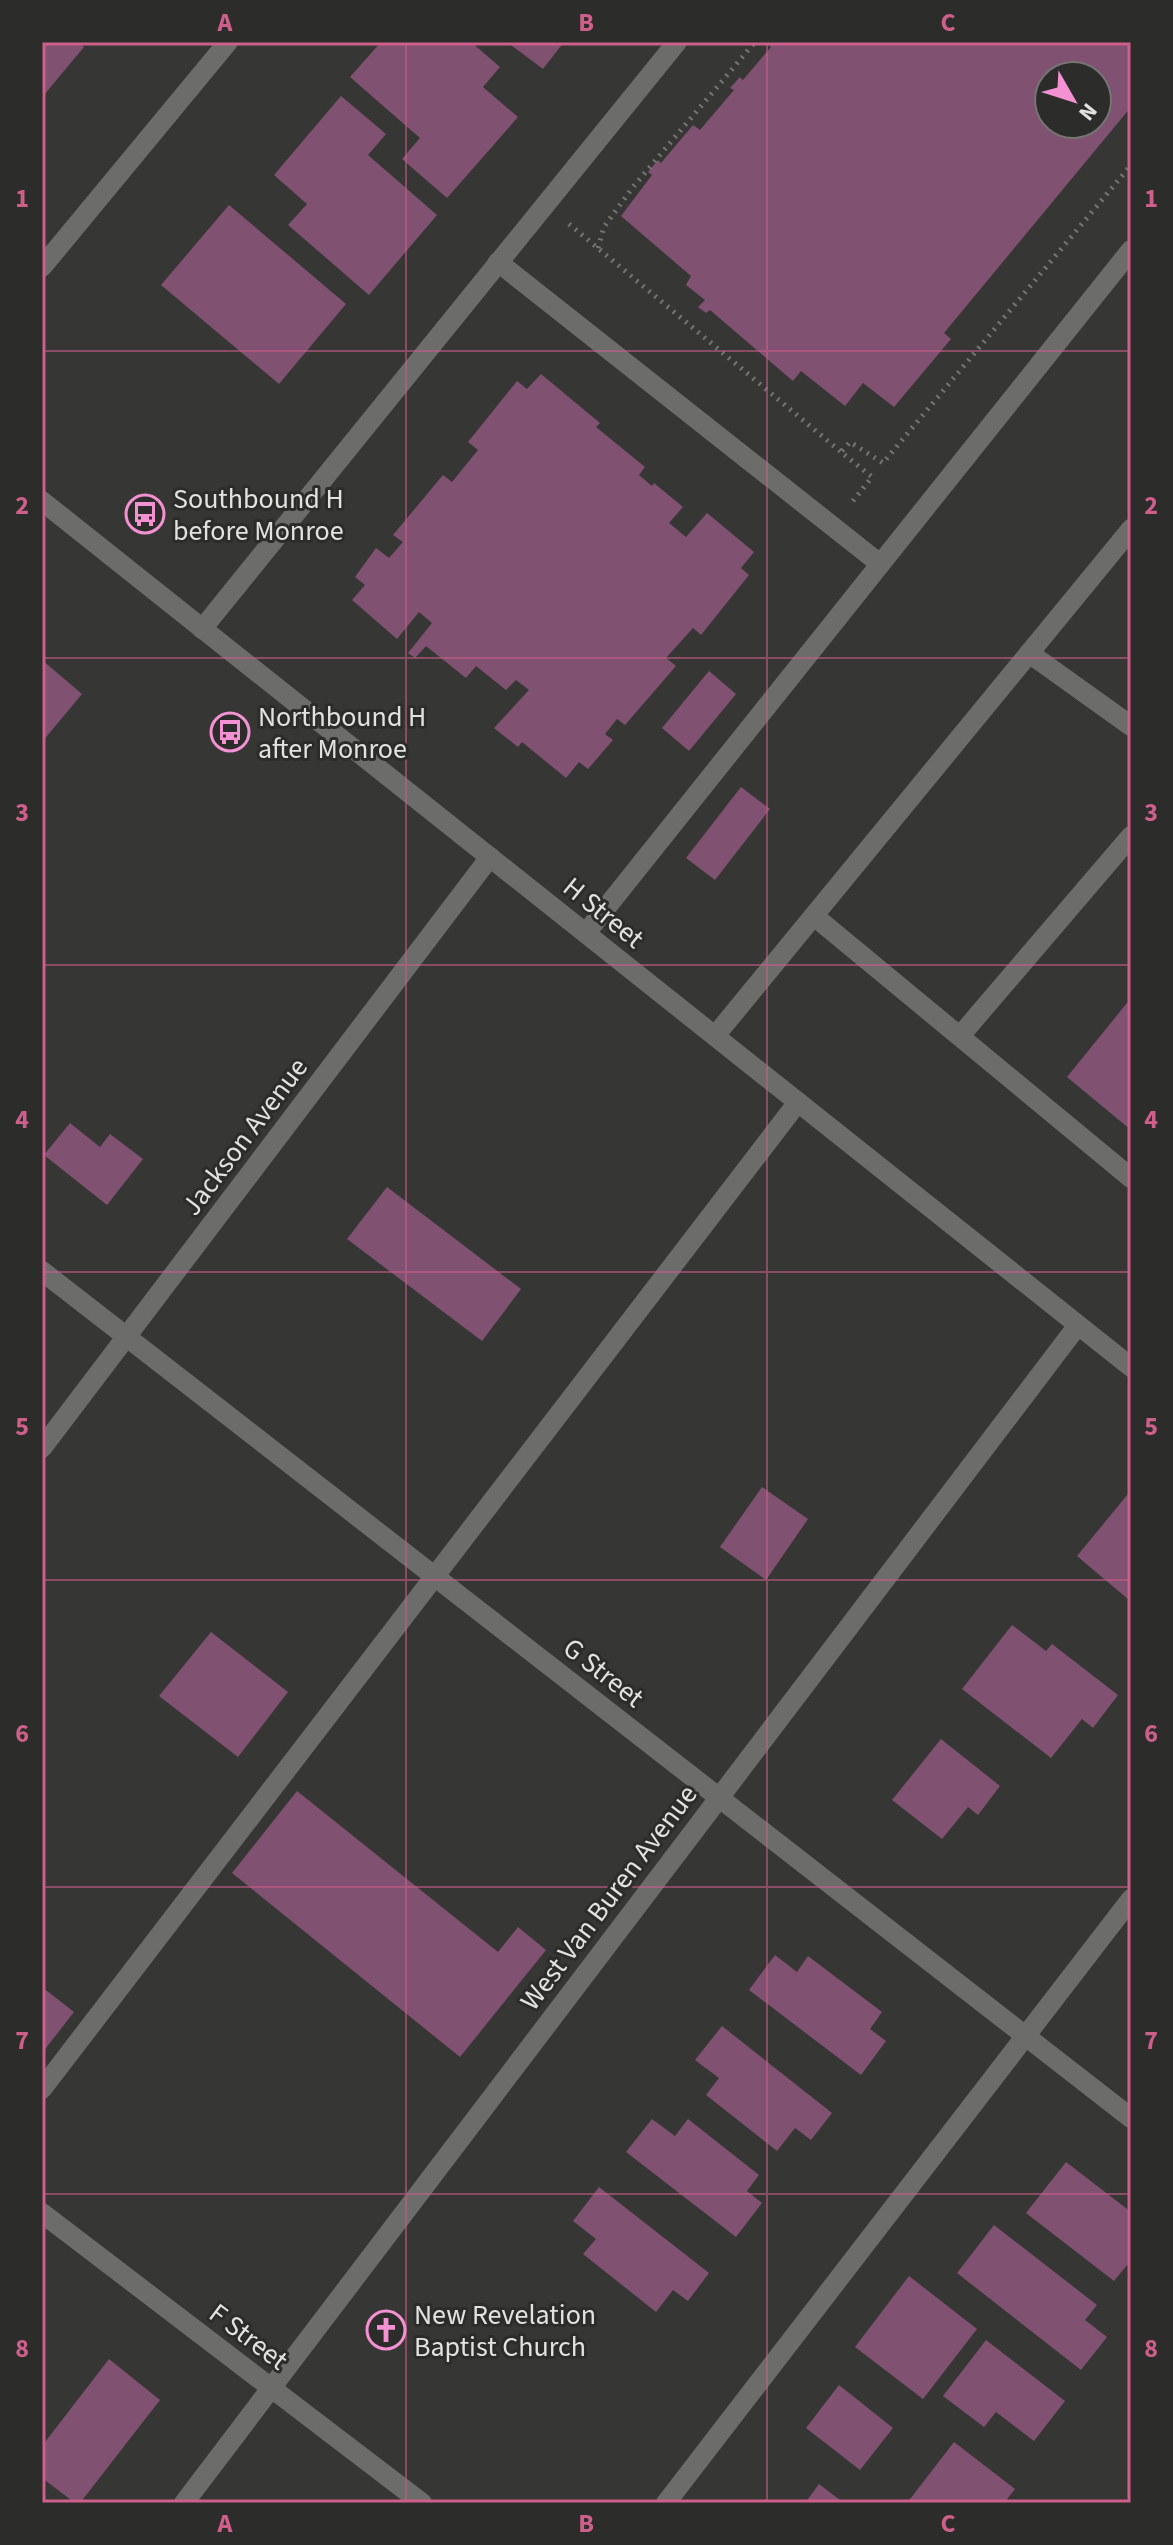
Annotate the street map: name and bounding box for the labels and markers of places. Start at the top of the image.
place label: Southbound H before Monroe [173,479,344,551]
bus stop icon: Southbound H before Monroe [124,493,166,535]
place label: Northbound H after Monroe [258,697,426,769]
bus stop icon: Northbound H after Monroe [209,711,251,753]
place label: New Revelation Baptist Church [414,2295,596,2367]
church icon: New Revelation Baptist Church [365,2309,407,2351]

